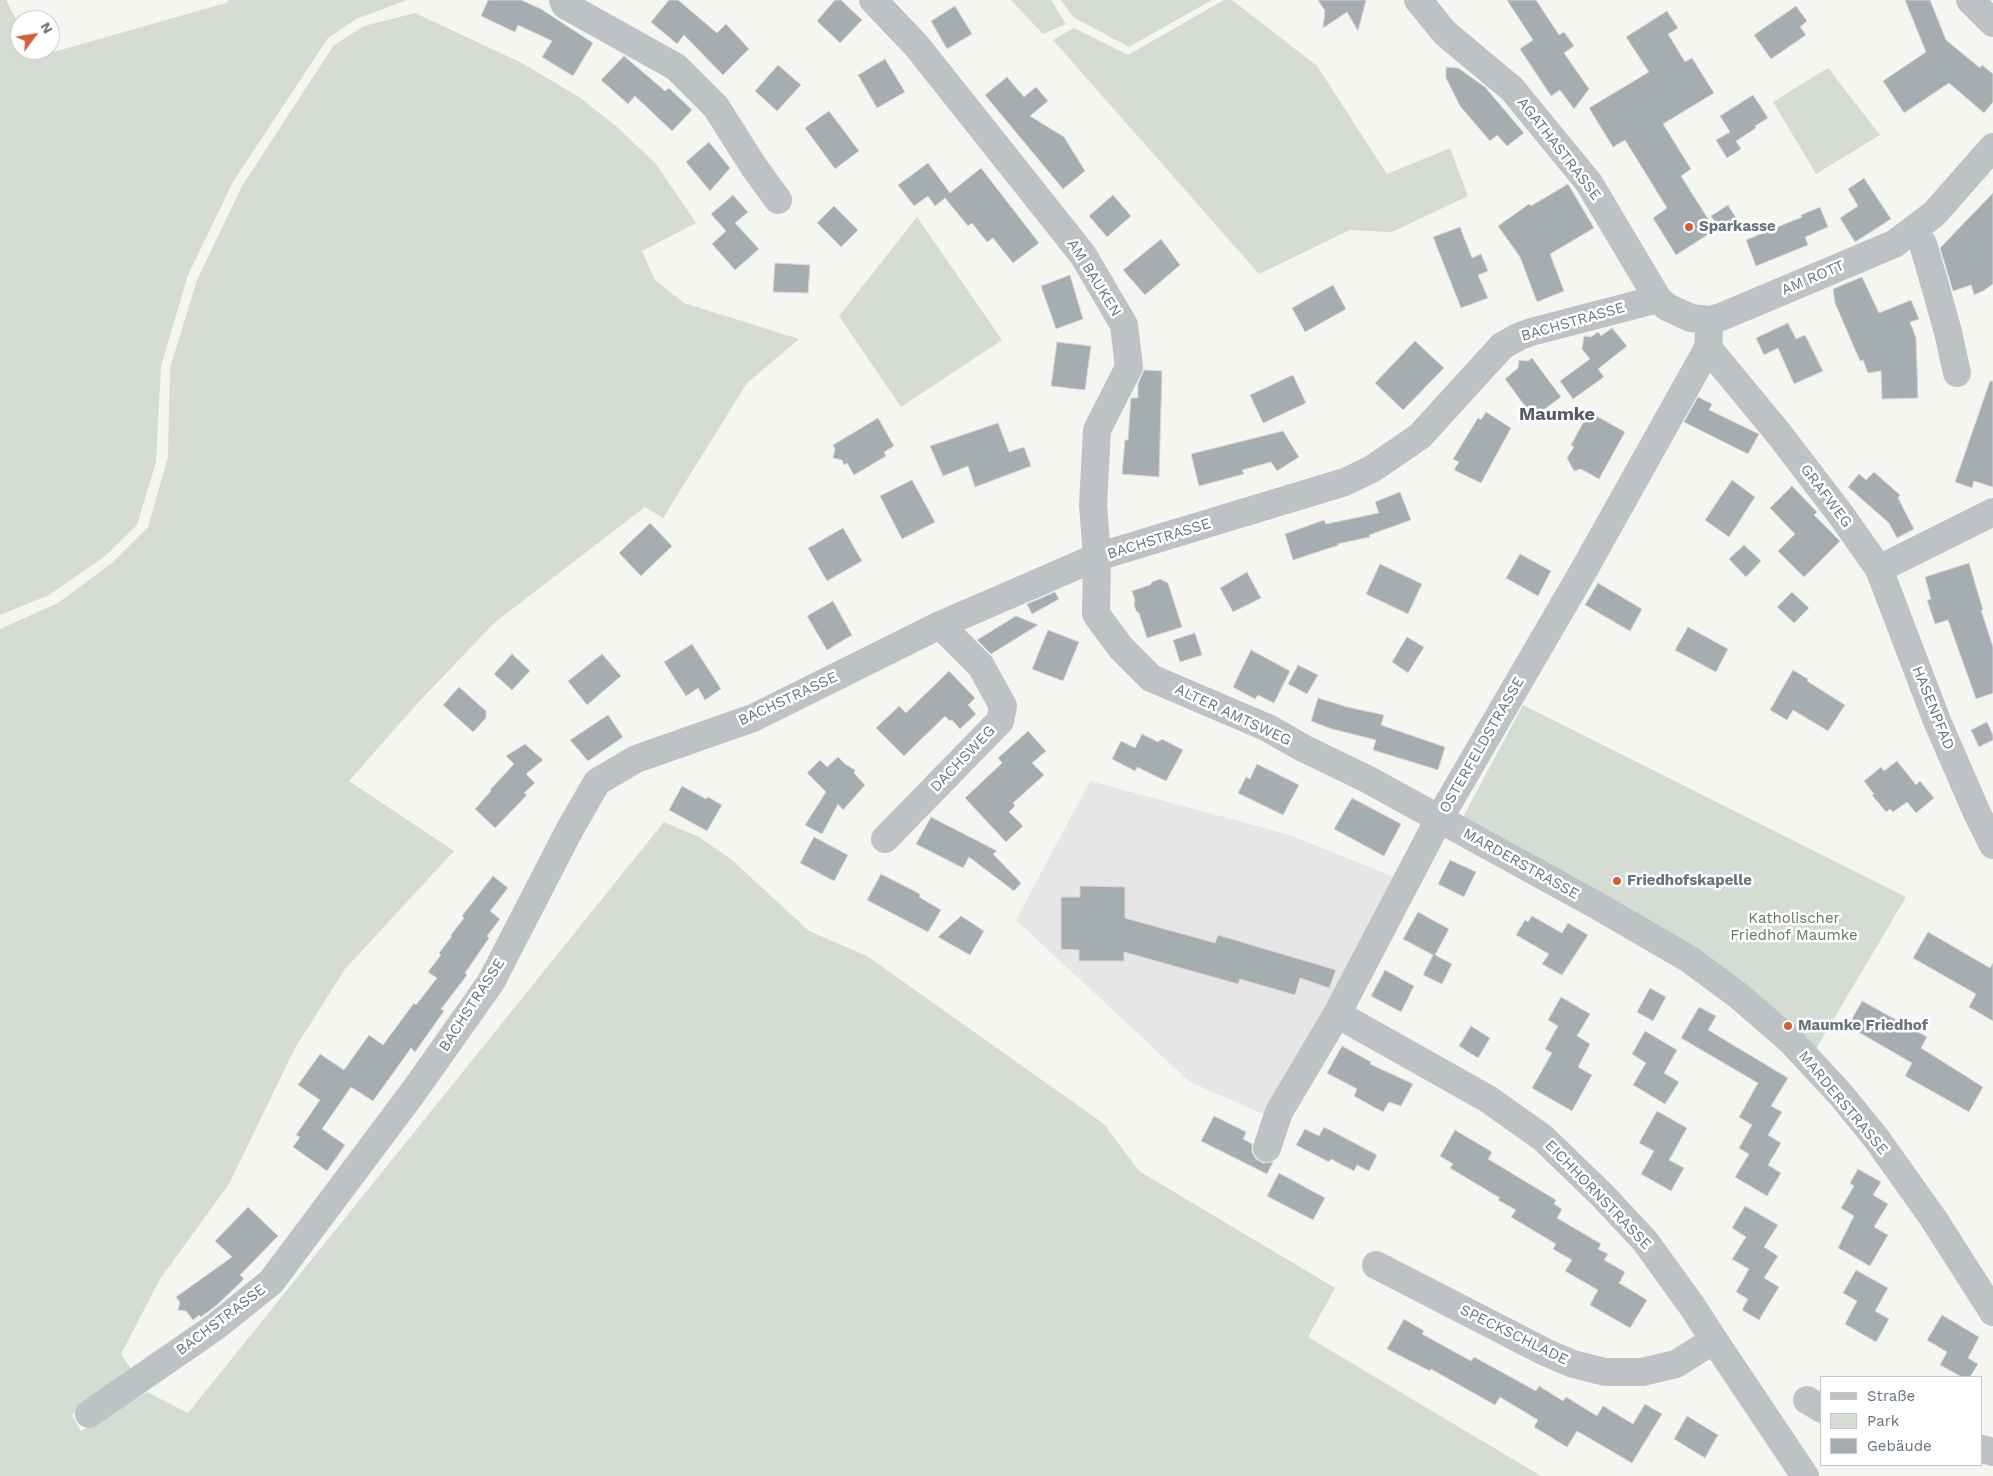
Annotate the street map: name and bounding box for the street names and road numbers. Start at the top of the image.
street label: AGATHASTRASSE [1513,94,1605,204]
street label: AM BAUKEN [1063,236,1125,320]
street label: AM ROTT [1779,257,1847,299]
street label: BACHSTRASSE [1519,299,1627,345]
street label: GRAFWEG [1796,461,1856,531]
street label: BACHSTRASSE [1105,515,1213,563]
street label: HASENPFAD [1908,663,1958,753]
street label: BACHSTRASSE [736,668,840,730]
street label: OSTERFELDSTRASSE [1436,674,1528,816]
street label: ALTER AMTSWEG [1172,680,1294,750]
street label: DACHSWEG [927,722,999,796]
street label: MARDERSTRASSE [1460,825,1582,903]
street label: BACHSTRASSE [435,955,509,1055]
street label: MARDERSTRASSE [1794,1047,1892,1159]
street label: EICHHORNSTRASSE [1541,1136,1655,1254]
street label: BACHSTRASSE [173,1281,269,1359]
street label: SPECKSCHLADE [1457,1301,1571,1369]

